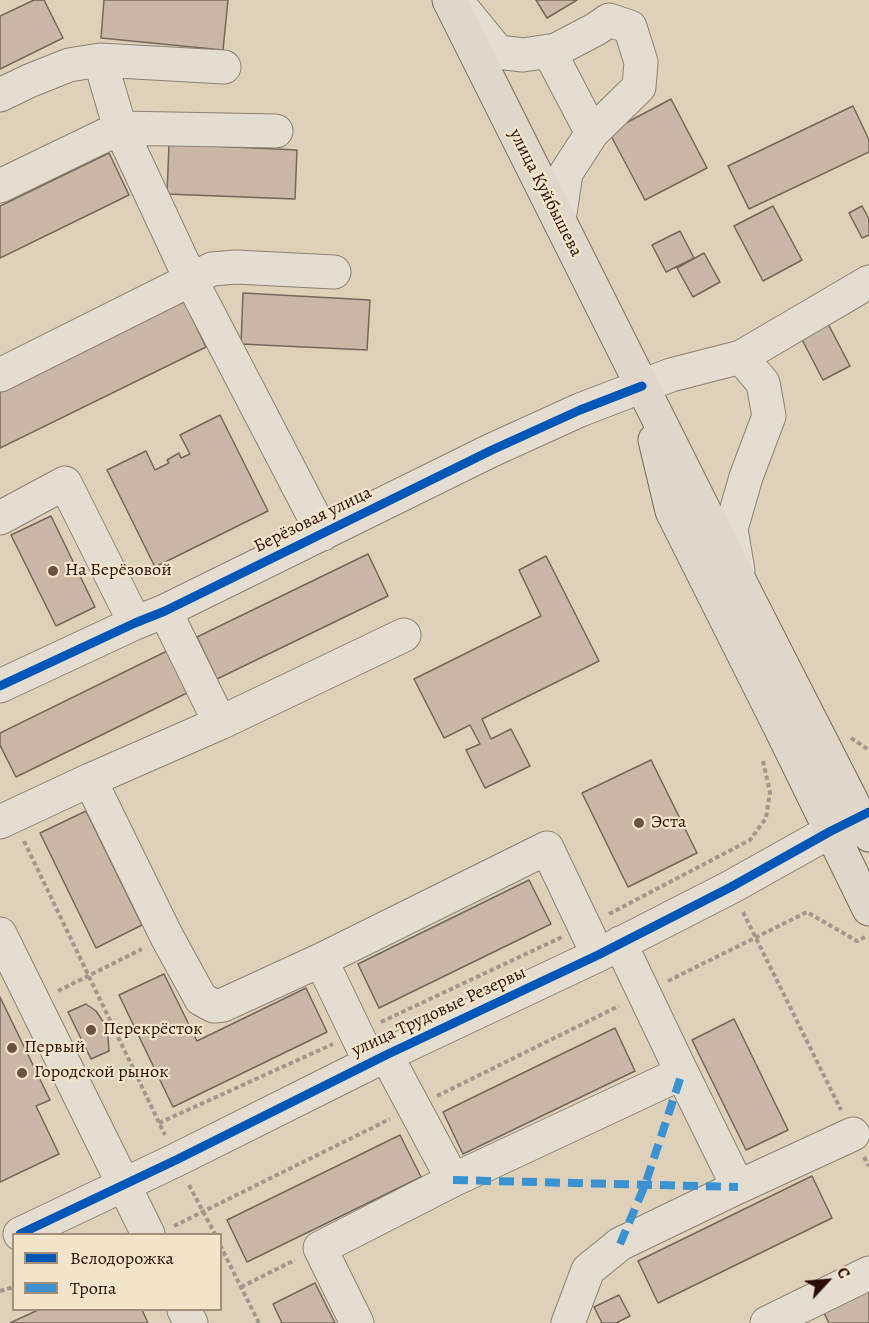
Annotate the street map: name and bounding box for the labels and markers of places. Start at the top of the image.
place label: На Берёзовой [65,560,172,582]
marker: На Берёзовой [46,564,60,578]
place label: Эста [651,812,686,834]
marker: Эста [632,816,646,830]
place label: Перекрёсток [103,1019,203,1041]
marker: Перекрёсток [84,1023,98,1037]
place label: Первый [24,1037,85,1059]
marker: Первый [5,1041,19,1055]
place label: Городской рынок [34,1062,169,1084]
marker: Городской рынок [15,1066,29,1080]

